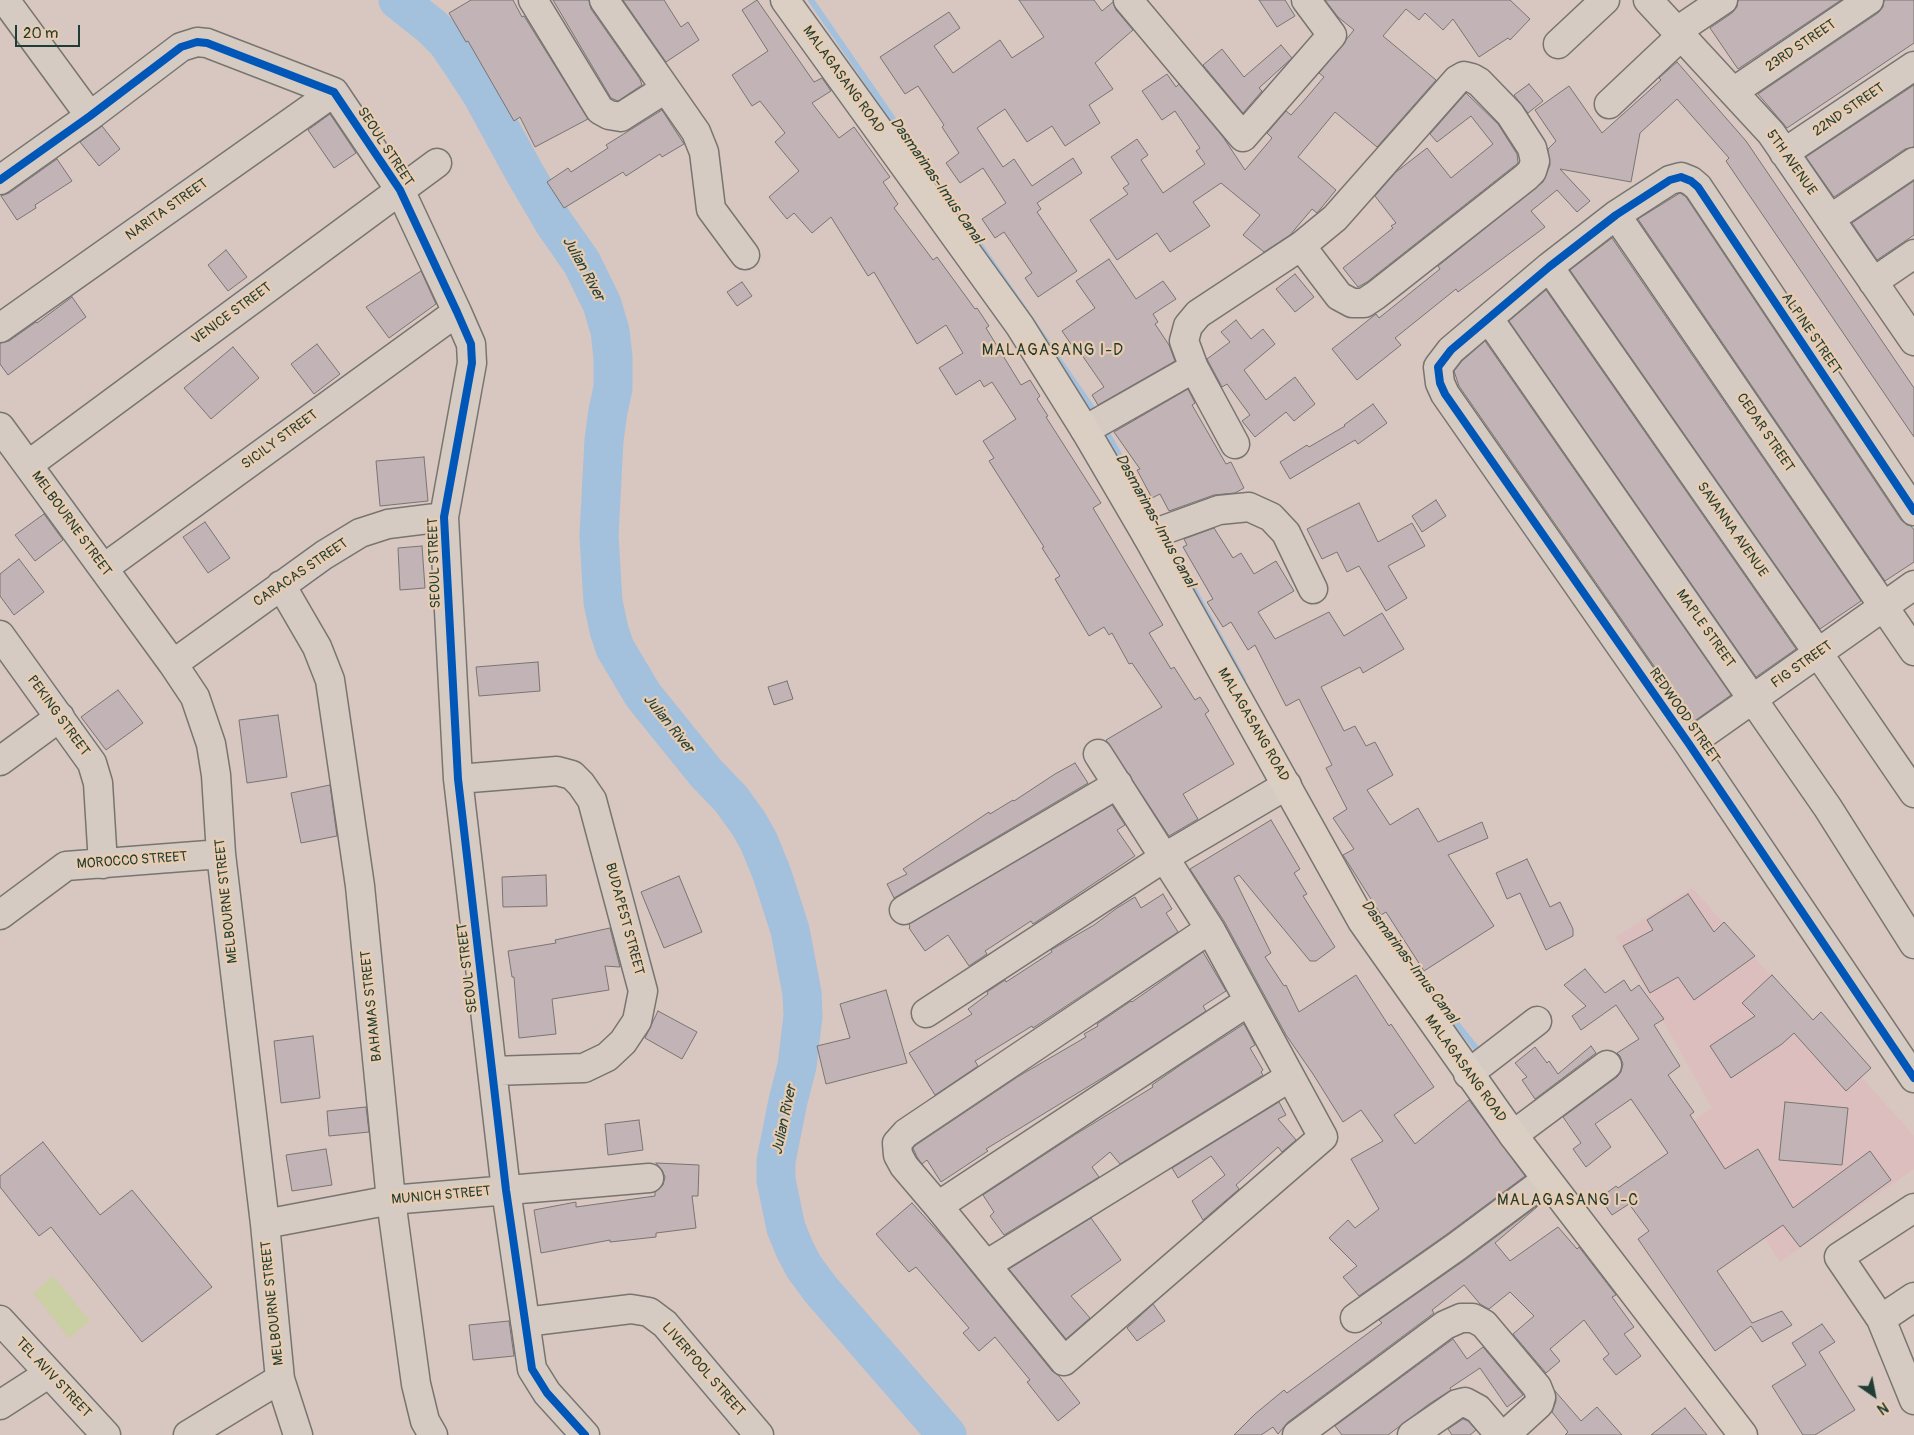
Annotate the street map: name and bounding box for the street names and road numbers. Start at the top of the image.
street label: 23RD STREET [1763,16,1839,76]
street label: MALAGASANG ROAD [798,23,888,137]
street label: 22ND STREET [1810,80,1888,140]
street label: SEOUL STREET [353,104,417,190]
street label: 5TH AVENUE [1762,127,1820,199]
street label: NARITA STREET [123,175,211,245]
street label: VENICE STREET [189,279,275,349]
street label: ALPINE STREET [1778,290,1844,378]
street label: CEDAR STREET [1733,390,1797,476]
street label: SICILY STREET [239,407,321,473]
street label: MELBOURNE STREET [27,468,115,580]
street label: SAVANNA AVENUE [1693,479,1771,581]
street label: SEOUL STREET [425,517,445,609]
street label: CARACAS STREET [251,535,351,611]
street label: MAPLE STREET [1672,587,1738,671]
street label: FIG STREET [1768,638,1836,692]
street label: MALAGASANG ROAD [1214,665,1292,785]
street label: REDWOOD STREET [1645,665,1723,767]
street label: PEKING STREET [23,672,93,760]
street label: MELBOURNE STREET [212,838,242,964]
street label: MOROCCO STREET [76,849,188,873]
street label: BUDAPEST STREET [601,861,647,977]
street label: SEOUL STREET [454,922,482,1014]
street label: BAHAMAS STREET [358,950,386,1062]
street label: MALAGASANG ROAD [1420,1012,1510,1126]
street label: MUNICH STREET [391,1183,491,1209]
street label: MELBOURNE STREET [258,1240,288,1366]
street label: LIVERPOOL STREET [658,1320,748,1420]
street label: TEL AVIV STREET [12,1334,94,1422]

